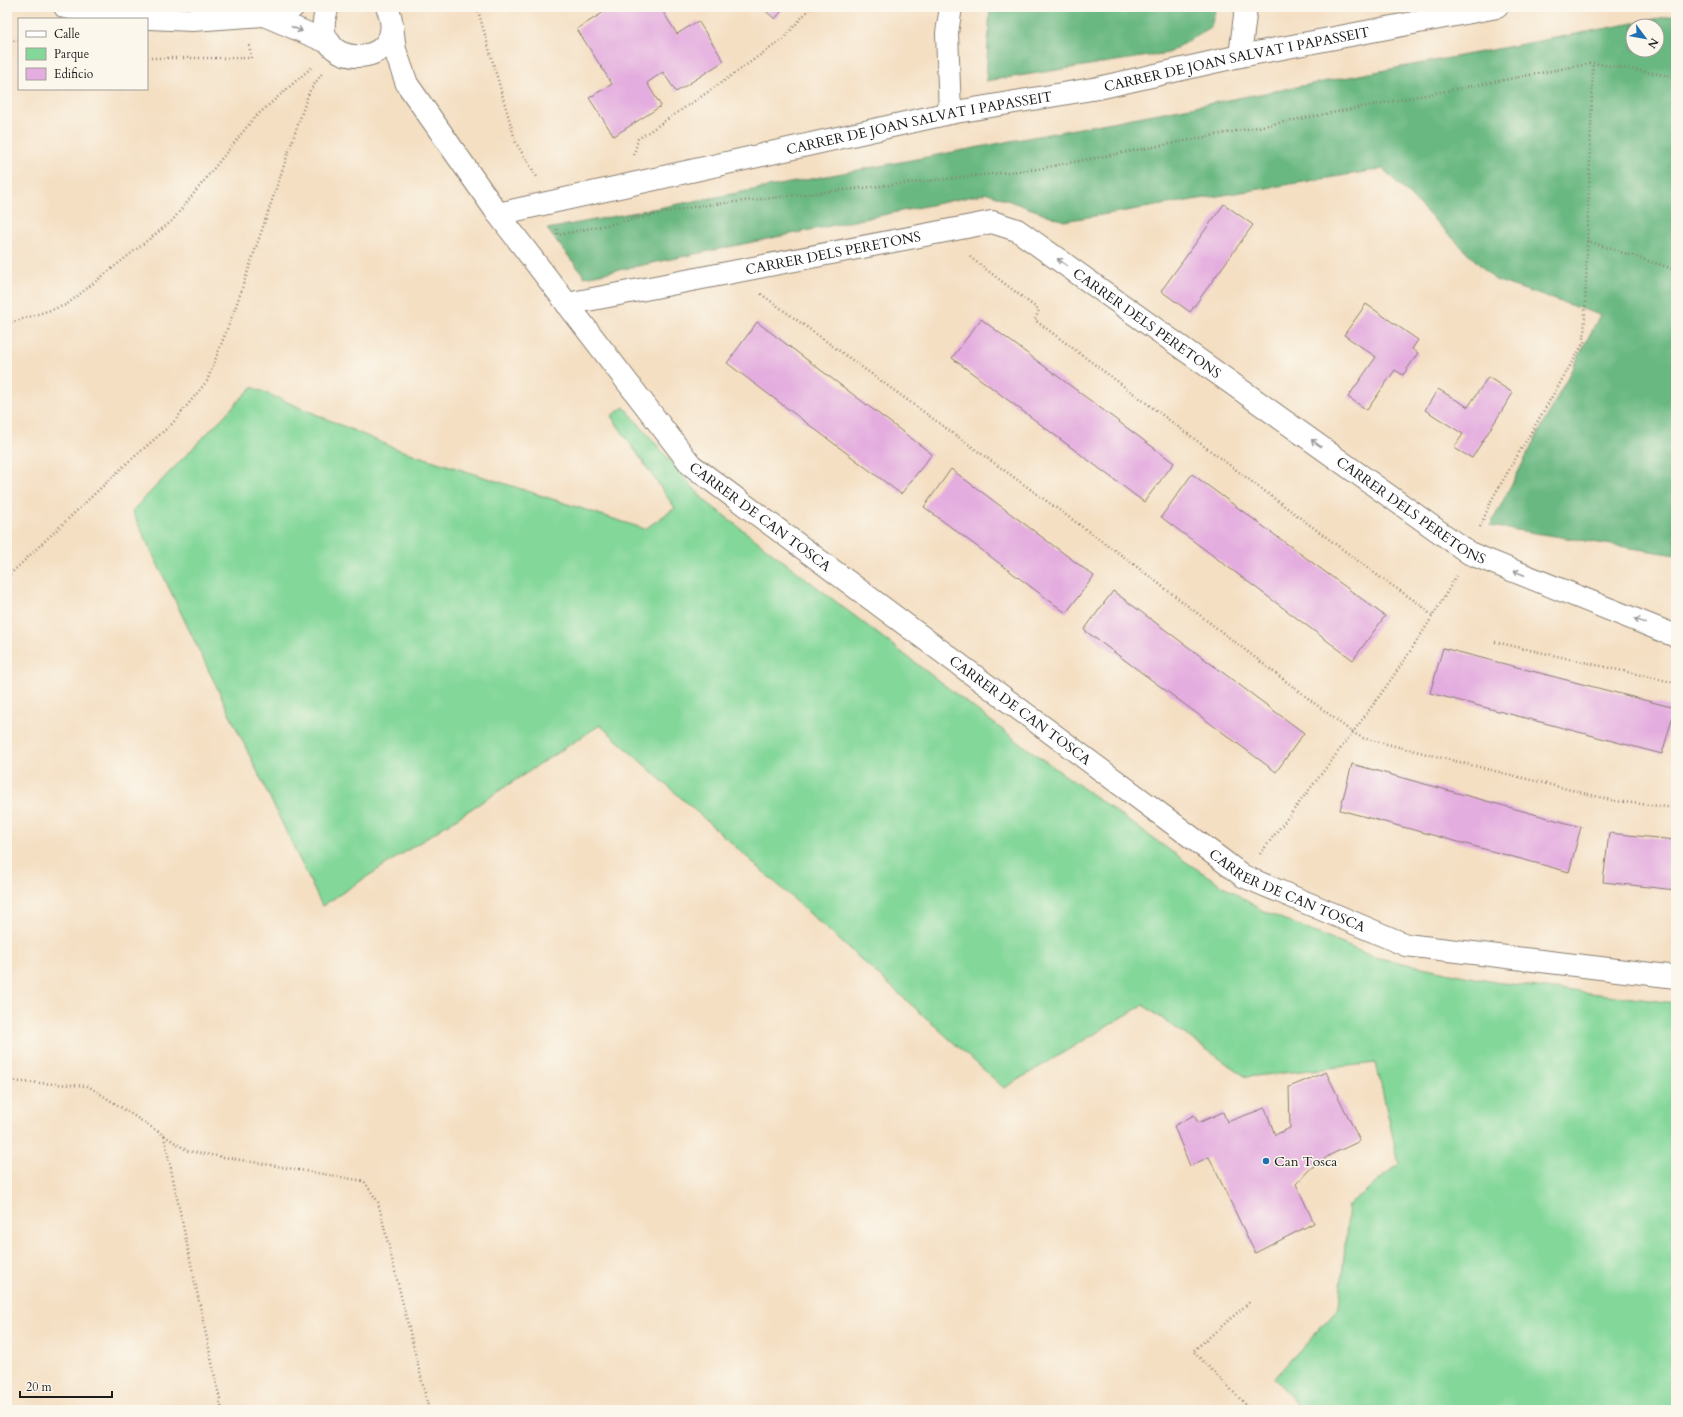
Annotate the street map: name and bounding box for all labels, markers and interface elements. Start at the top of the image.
legend [18,18,148,90]
north arrow [1625,18,1665,58]
street label: CARRER DE JOAN SALVAT I PAPASSEIT [1102,22,1371,96]
text: Calle [54,26,80,42]
one-way arrow [291,26,303,34]
text: N [1644,35,1662,51]
text: Parque [54,46,89,62]
text: Edificio [54,66,94,82]
street label: CARRER DE JOAN SALVAT I PAPASSEIT [784,87,1054,159]
street label: CARRER DELS PERETONS [744,227,922,279]
one-way arrow [1057,258,1068,266]
street label: CARRER DELS PERETONS [1069,264,1225,383]
one-way arrow [1311,439,1322,448]
street label: CARRER DELS PERETONS [1332,452,1489,569]
street label: CARRER DE CAN TOSCA [685,458,835,576]
one-way arrow [1514,569,1526,576]
one-way arrow [1634,617,1646,625]
street label: CARRER DE CAN TOSCA [945,651,1095,769]
street label: CARRER DE CAN TOSCA [1205,845,1369,937]
place label: Can Tosca [1274,1152,1337,1171]
marker: Can Tosca [1261,1156,1271,1166]
scale bar [20,1373,112,1399]
text: 20 m [26,1379,53,1395]

